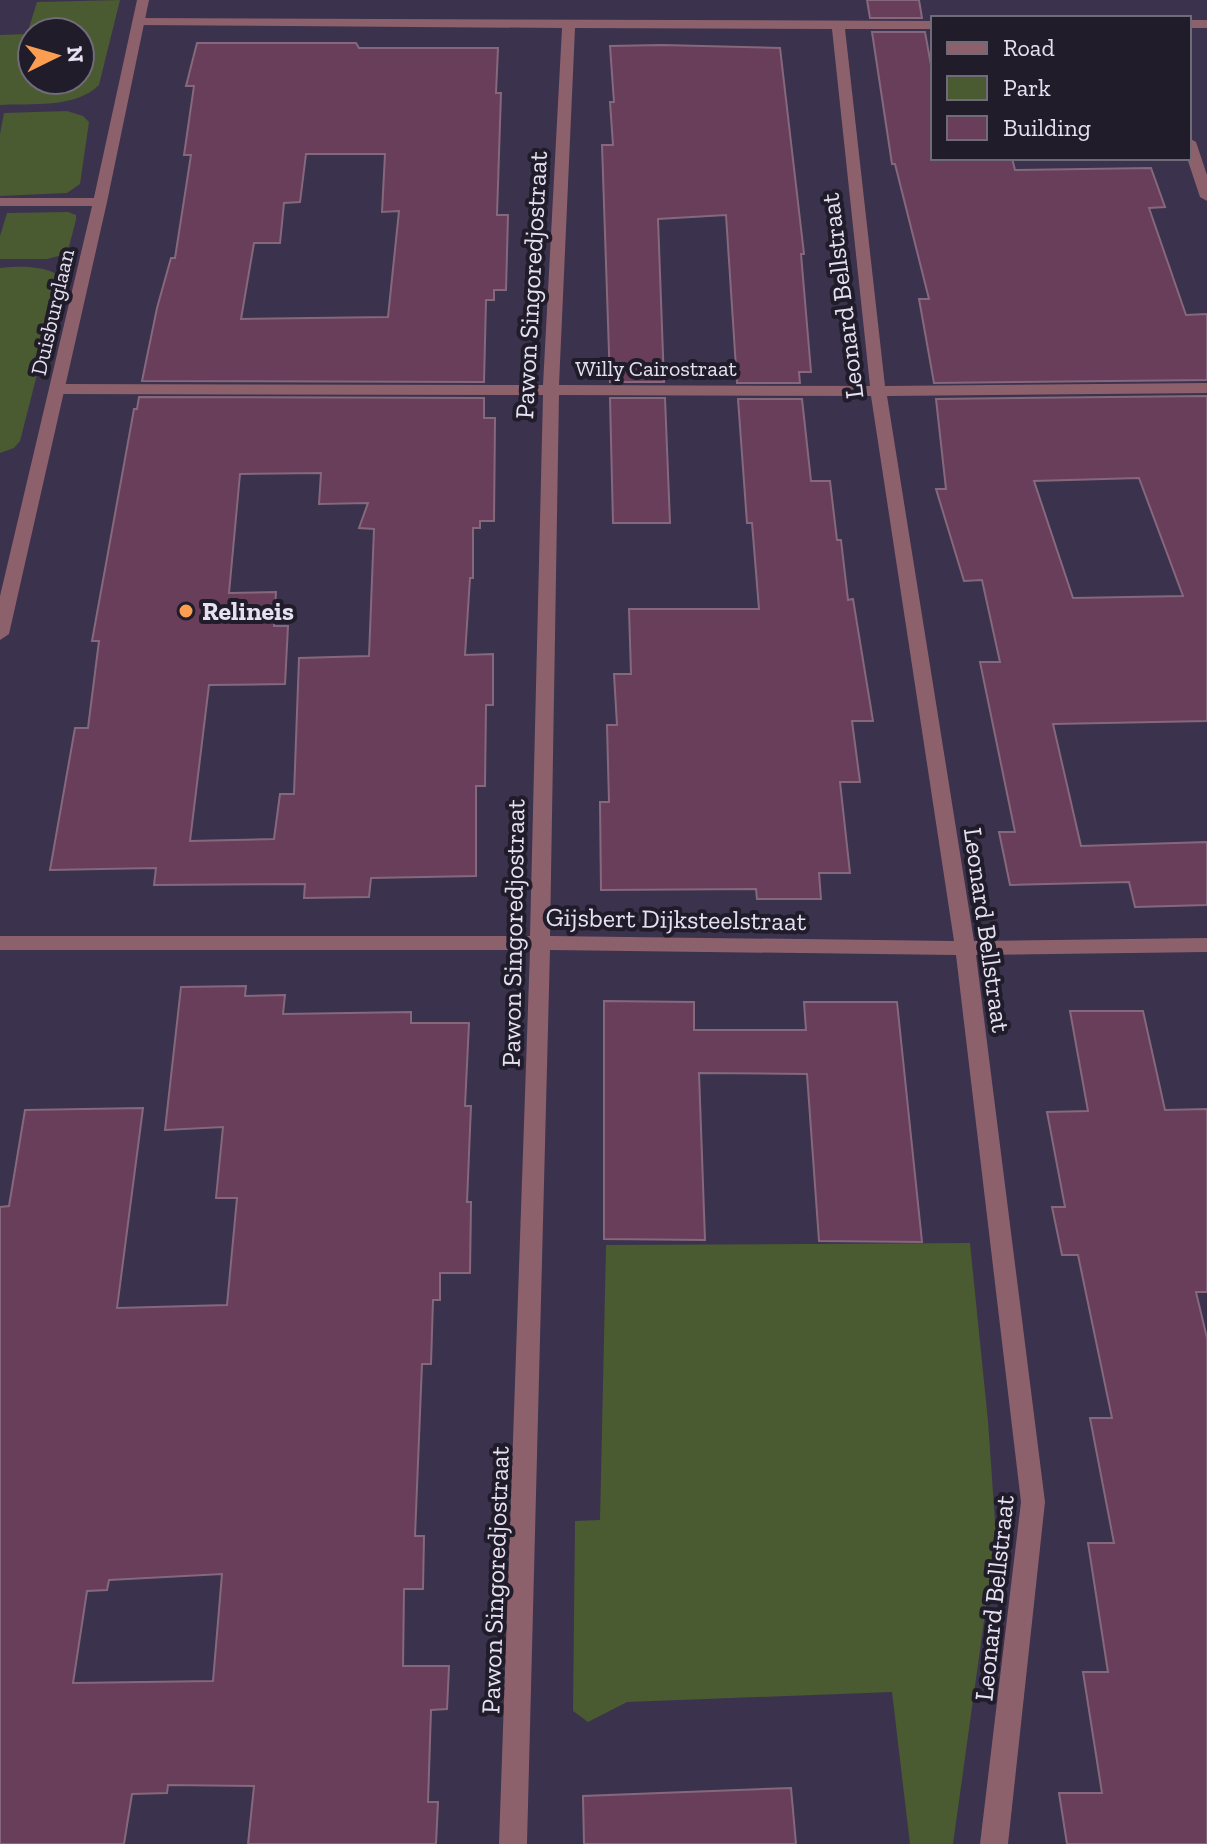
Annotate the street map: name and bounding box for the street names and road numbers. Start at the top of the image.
street label: Pawon Singoredjostraat [508,150,554,420]
street label: Leonard Bellstraat [813,191,870,401]
street label: Duisburglaan [25,246,80,378]
street label: Willy Cairostraat [575,355,738,382]
street label: Pawon Singoredjostraat [495,798,531,1067]
street label: Leonard Bellstraat [957,825,1017,1035]
street label: Gijsbert Dijksteelstraat [545,901,807,937]
street label: Pawon Singoredjostraat [474,1445,516,1715]
street label: Leonard Bellstraat [967,1493,1021,1702]

